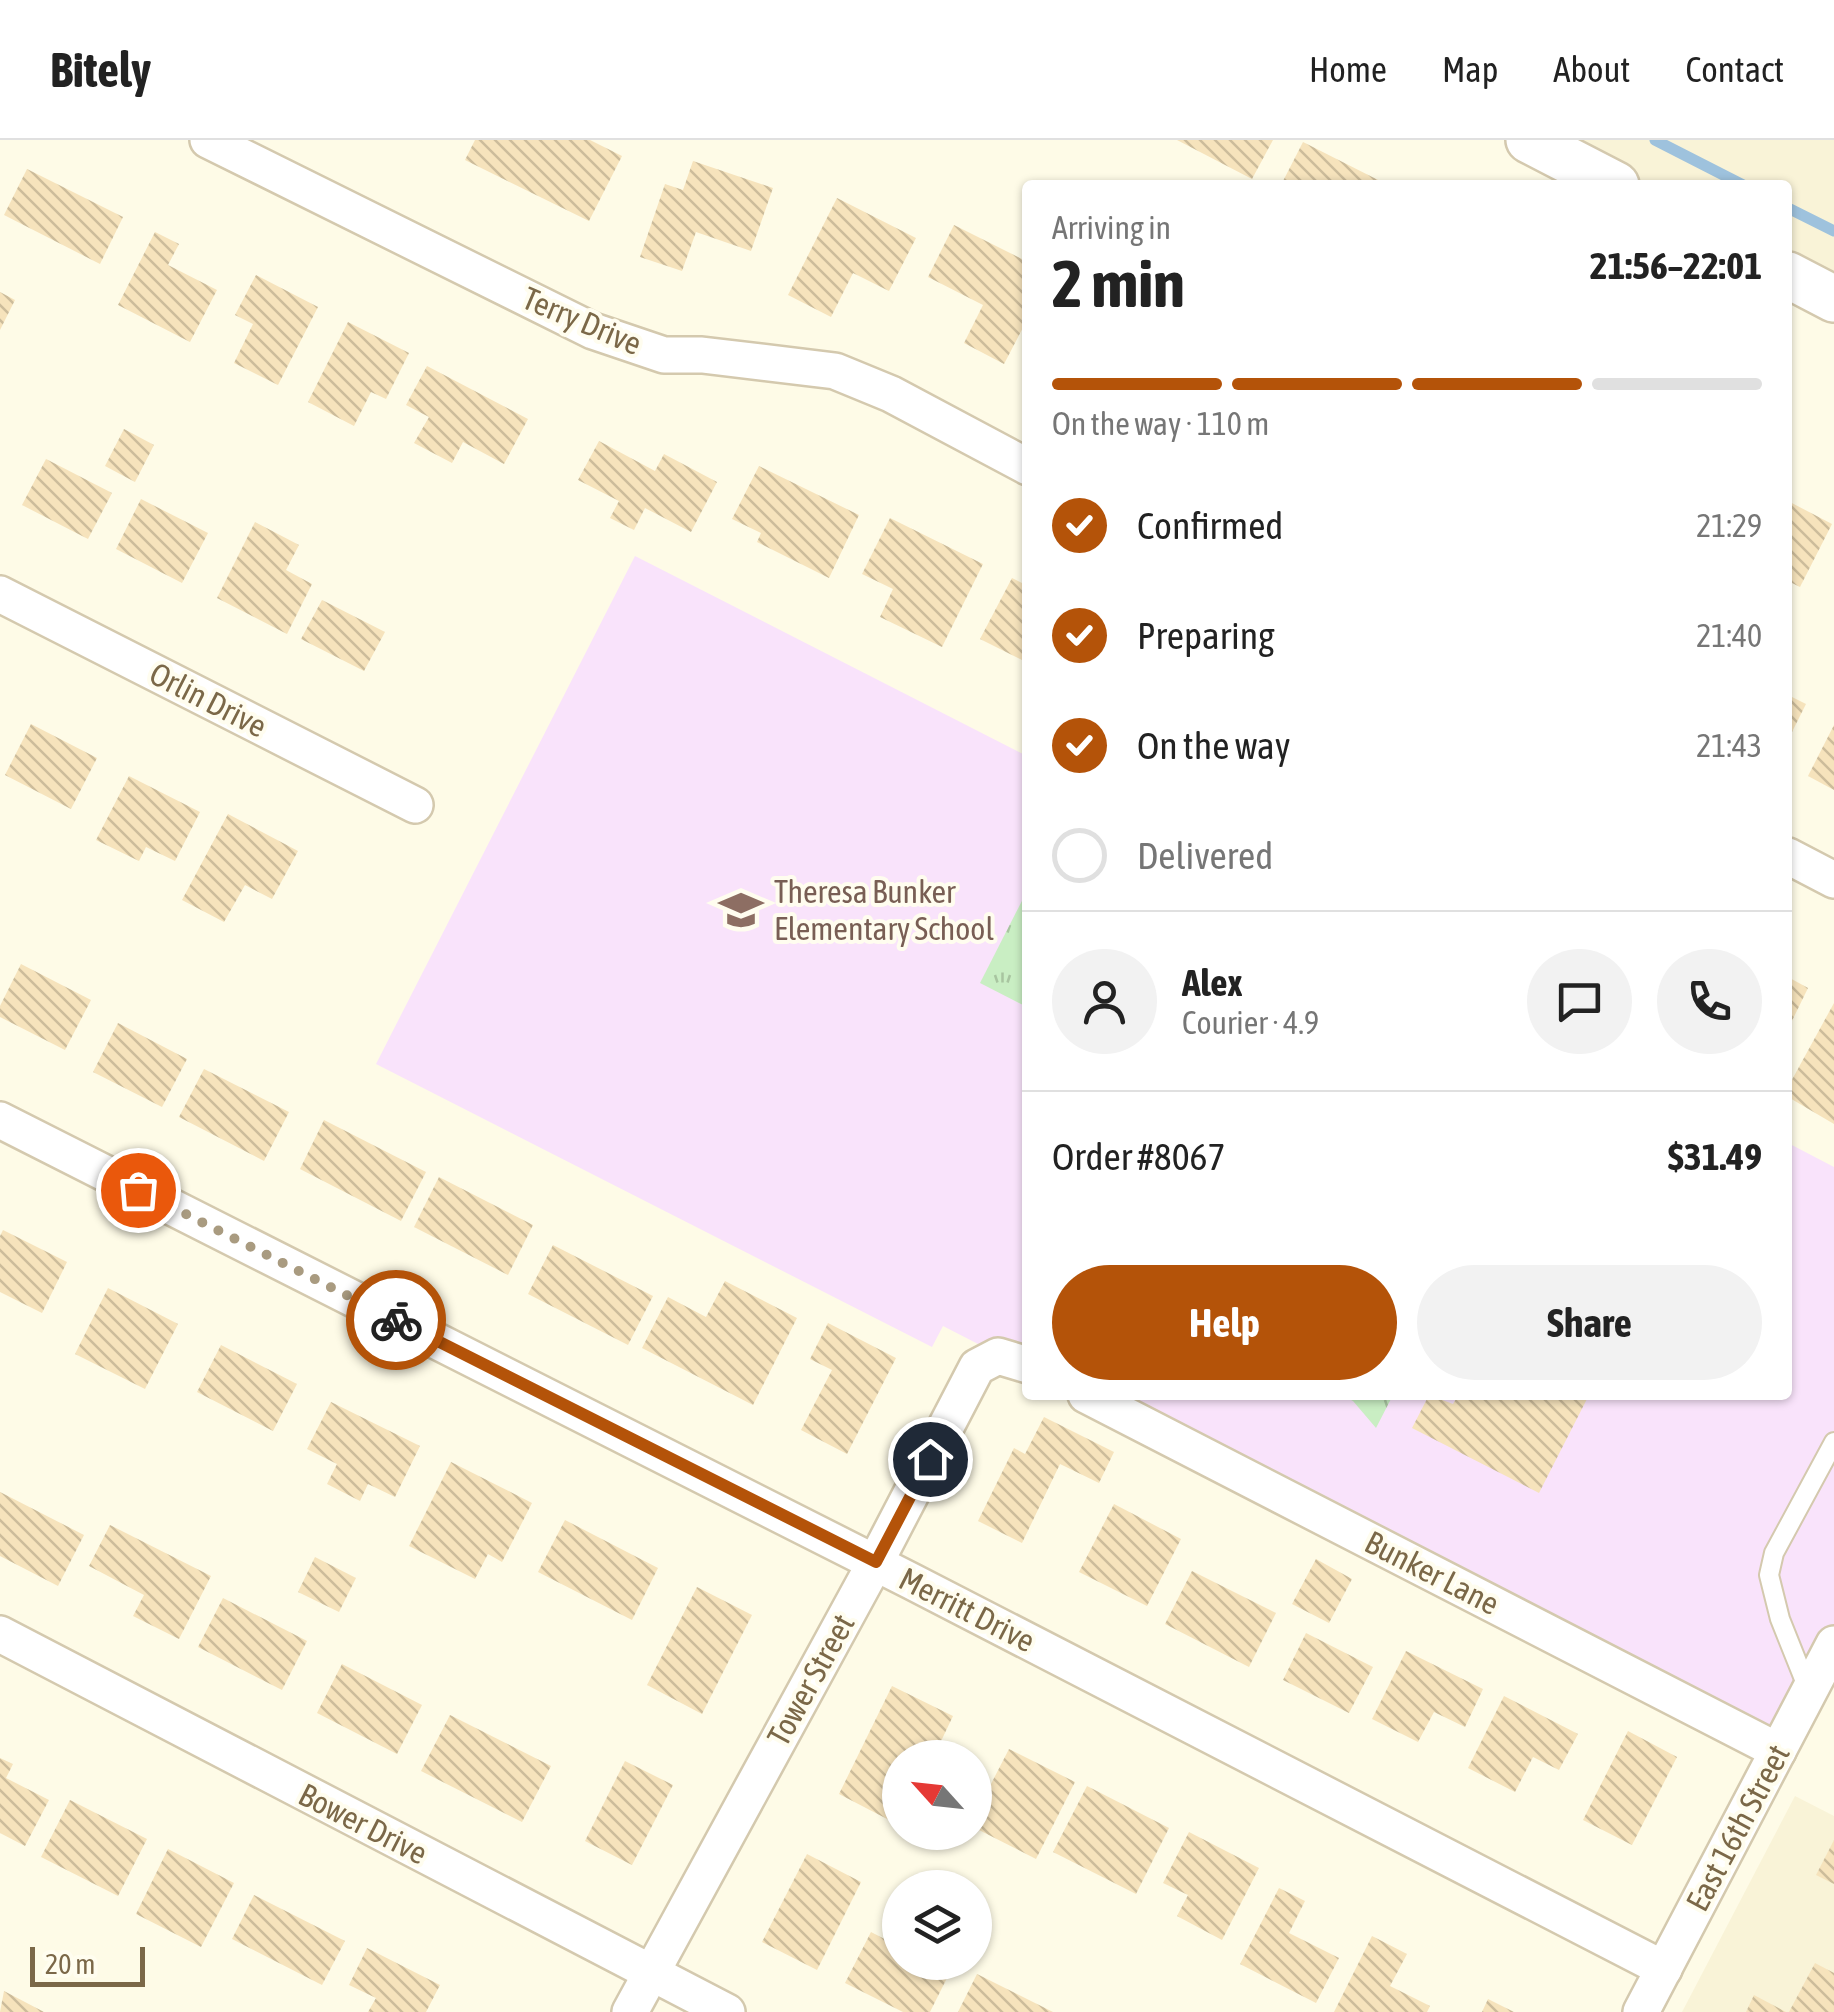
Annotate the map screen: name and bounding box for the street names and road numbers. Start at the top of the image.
street label: Terry Drive [517,279,647,362]
street label: Orlin Drive [144,654,273,745]
street label: Bunker Lane [1359,1523,1505,1622]
street label: Merritt Drive [893,1560,1041,1659]
street label: Tower Street [759,1608,862,1752]
street label: East 16th Street [1678,1738,1797,1917]
street label: Bower Drive [293,1775,434,1872]

